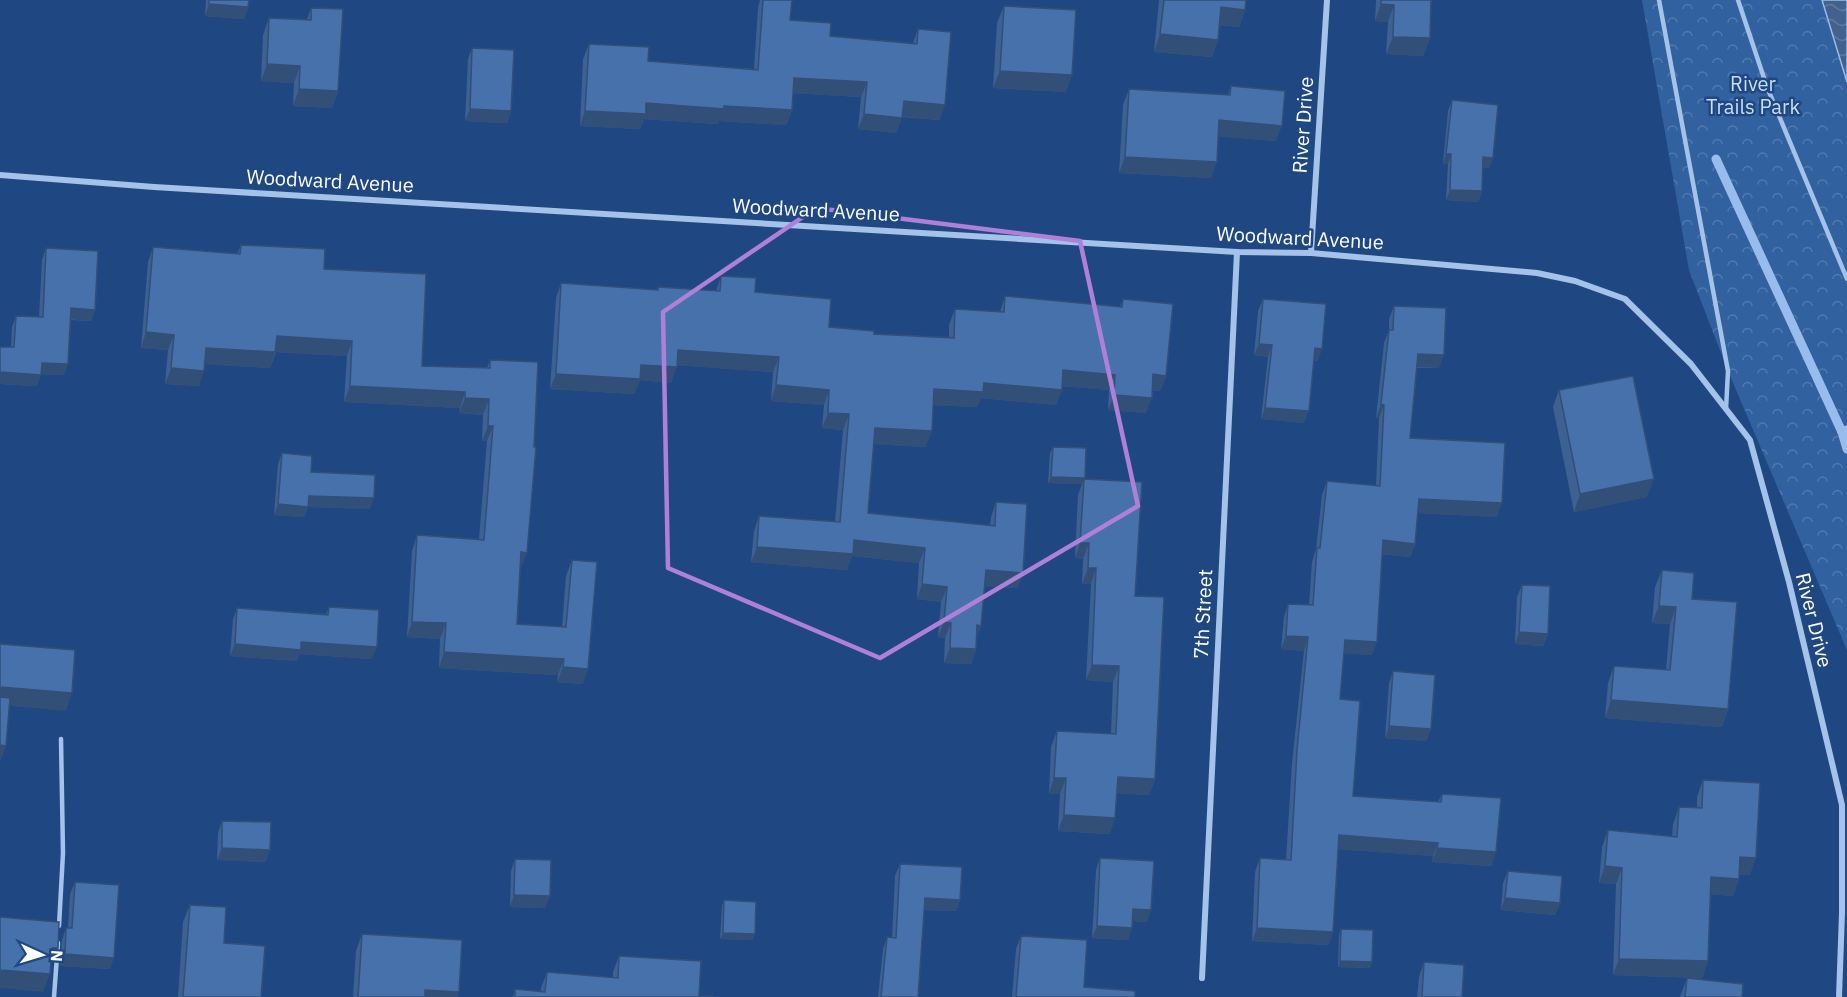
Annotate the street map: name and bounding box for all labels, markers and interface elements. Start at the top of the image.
park label: River Trails Park [1706,70,1800,120]
street label: River Drive [1286,76,1319,174]
street label: Woodward Avenue [246,163,414,198]
street label: Woodward Avenue [732,192,900,227]
street label: Woodward Avenue [1216,220,1384,255]
street label: 7th Street [1187,568,1218,660]
street label: River Drive [1790,570,1839,670]
north arrow [12,925,72,985]
text: N [47,950,67,963]

